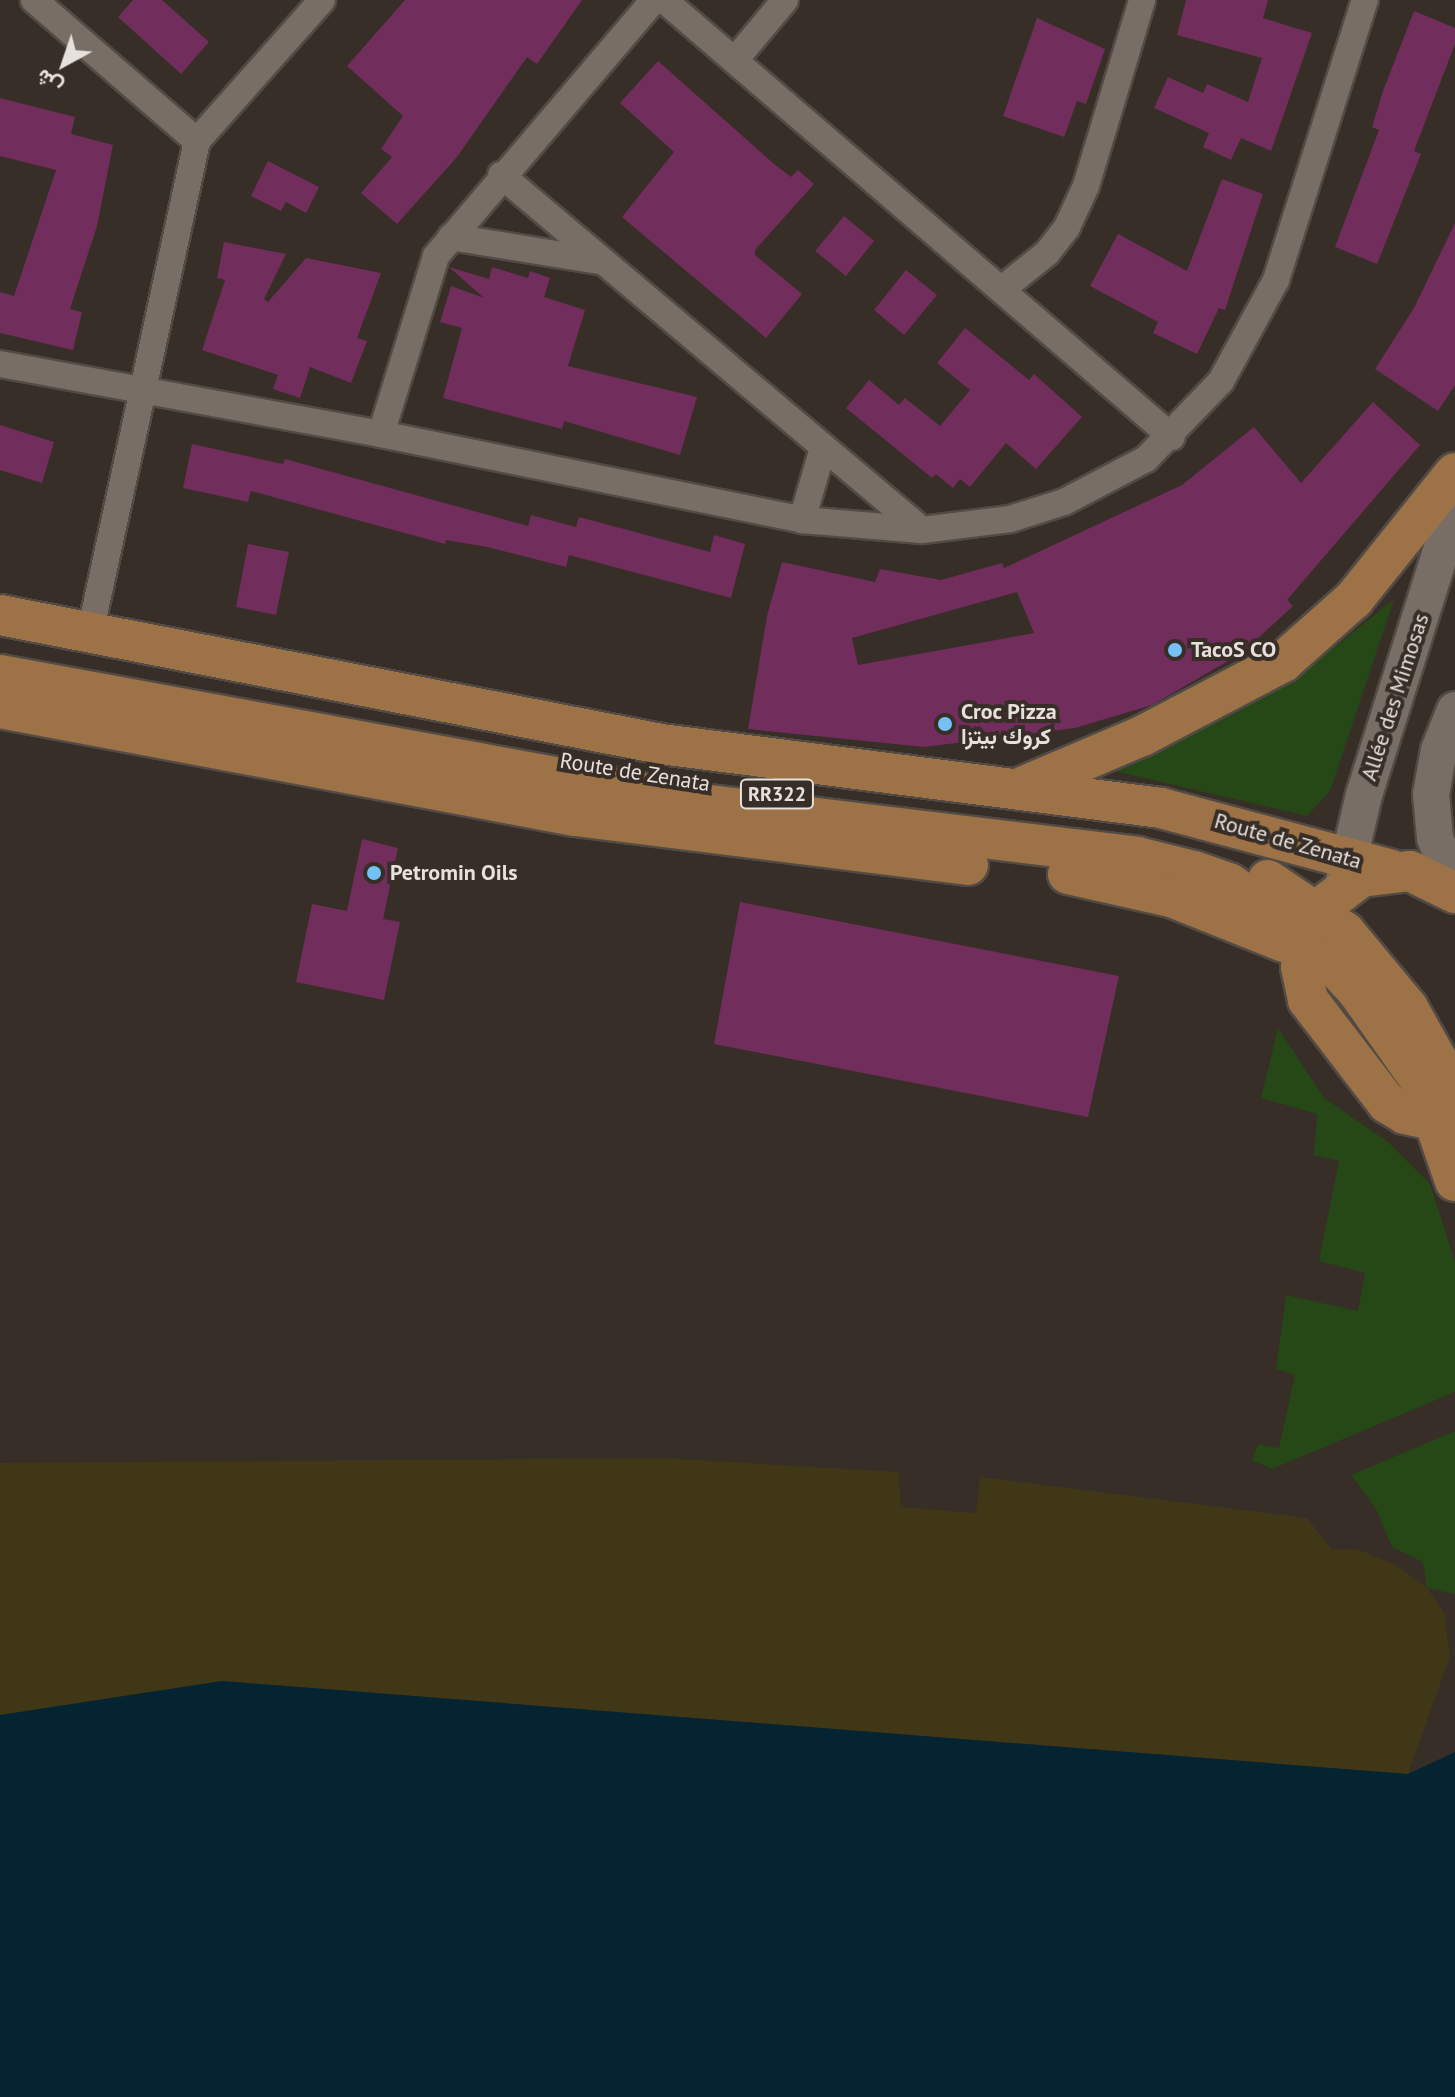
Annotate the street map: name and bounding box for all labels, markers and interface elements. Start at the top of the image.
north arrow [24,24,104,104]
text: ش [29,63,68,102]
street label: Allée des Mimosas [1356,610,1434,784]
place label: TacoS CO [1191,637,1277,663]
marker: TacoS CO [1166,641,1184,659]
place label: Croc Pizza كروك بيتزا [961,698,1057,750]
marker: Croc Pizza كروك بيتزا [936,715,954,733]
street label: Route de Zenata [558,747,712,797]
road number: RR322 [739,778,815,810]
street label: Route de Zenata [1211,807,1365,875]
place label: Petromin Oils [390,860,518,886]
marker: Petromin Oils [365,864,383,882]

